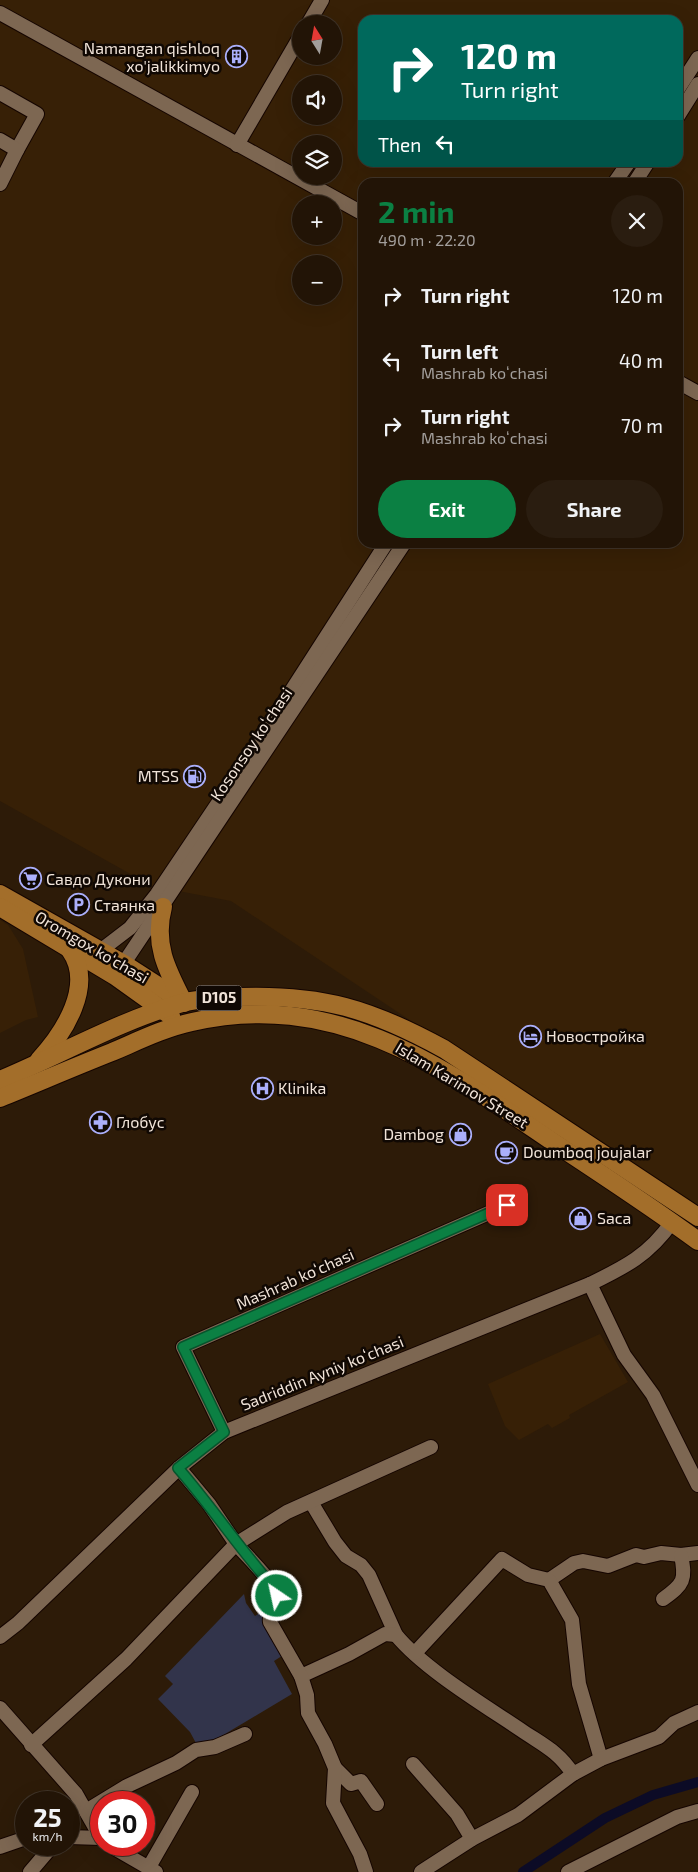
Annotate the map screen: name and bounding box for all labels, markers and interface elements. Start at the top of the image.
north arrow [292,15,342,65]
map controls [292,15,342,305]
text: 120 m [461,34,557,76]
icon: right [378,35,443,100]
place label: Namangan qishloq xo'jalikkimyo [84,38,220,76]
building icon: Namangan qishloq xo'jalikkimyo [224,45,248,69]
button: sound [292,75,342,125]
text: Turn right [461,76,559,102]
icon: left [431,130,459,158]
text: Then [378,133,421,156]
button: layers [292,135,342,185]
text: 2 min [378,193,455,229]
button: + [292,195,342,245]
button: close [611,195,663,247]
text: 490 m · 22:20 [378,230,476,249]
button: − [292,255,342,305]
icon: right [378,282,406,310]
text: Turn right [421,284,509,307]
text: 120 m [612,284,663,307]
text: Turn left [421,340,498,363]
icon: left [378,347,406,375]
text: 40 m [619,349,663,372]
text: Mashrab koʻchasi [421,363,548,382]
text: Turn right [421,405,509,428]
icon: right [378,412,406,440]
text: 70 m [621,414,663,437]
text: Mashrab koʻchasi [421,428,548,447]
button: Exit [378,480,516,538]
button: Share [526,480,663,538]
street label: Kosonsoy koʻchasi [206,684,295,804]
fuel station icon: MTSS [183,764,207,788]
place label: MTSS [138,766,179,785]
supermarket icon: Савдо Дукони [18,867,42,891]
place label: Савдо Дукони [46,869,151,889]
parking icon: Стаянка [66,893,90,917]
place label: Стаянка [94,895,155,914]
street label: Oromgox ko‘chasi [32,906,152,987]
road number: D105 [196,986,242,1010]
hotel icon: Новостройка [518,1024,542,1048]
place label: Новостройка [546,1026,645,1045]
street label: Islam Karimov Street [393,1037,532,1132]
hospital icon: Klinika [250,1076,274,1100]
place label: Klinika [278,1078,326,1097]
pharmacy icon: Глобус [88,1110,112,1134]
place label: Глобус [116,1112,165,1132]
shop icon: Dambog [448,1122,472,1146]
place label: Dambog [383,1124,444,1143]
cafe icon: Doumboq joujalar [495,1140,519,1164]
place label: Doumboq joujalar [523,1142,652,1162]
pin [486,1184,528,1226]
icon: arrive [493,1191,521,1219]
shop icon: Saca [569,1206,593,1230]
place label: Saca [597,1208,631,1227]
street label: Mashrab koʻchasi [233,1244,357,1313]
street label: Sadriddin Ayniy koʻchasi [238,1331,406,1414]
position arrow [250,1569,302,1621]
speed limit sign: 30 [90,1791,155,1856]
text: 25 [33,1802,62,1832]
text: km/h [33,1829,62,1843]

